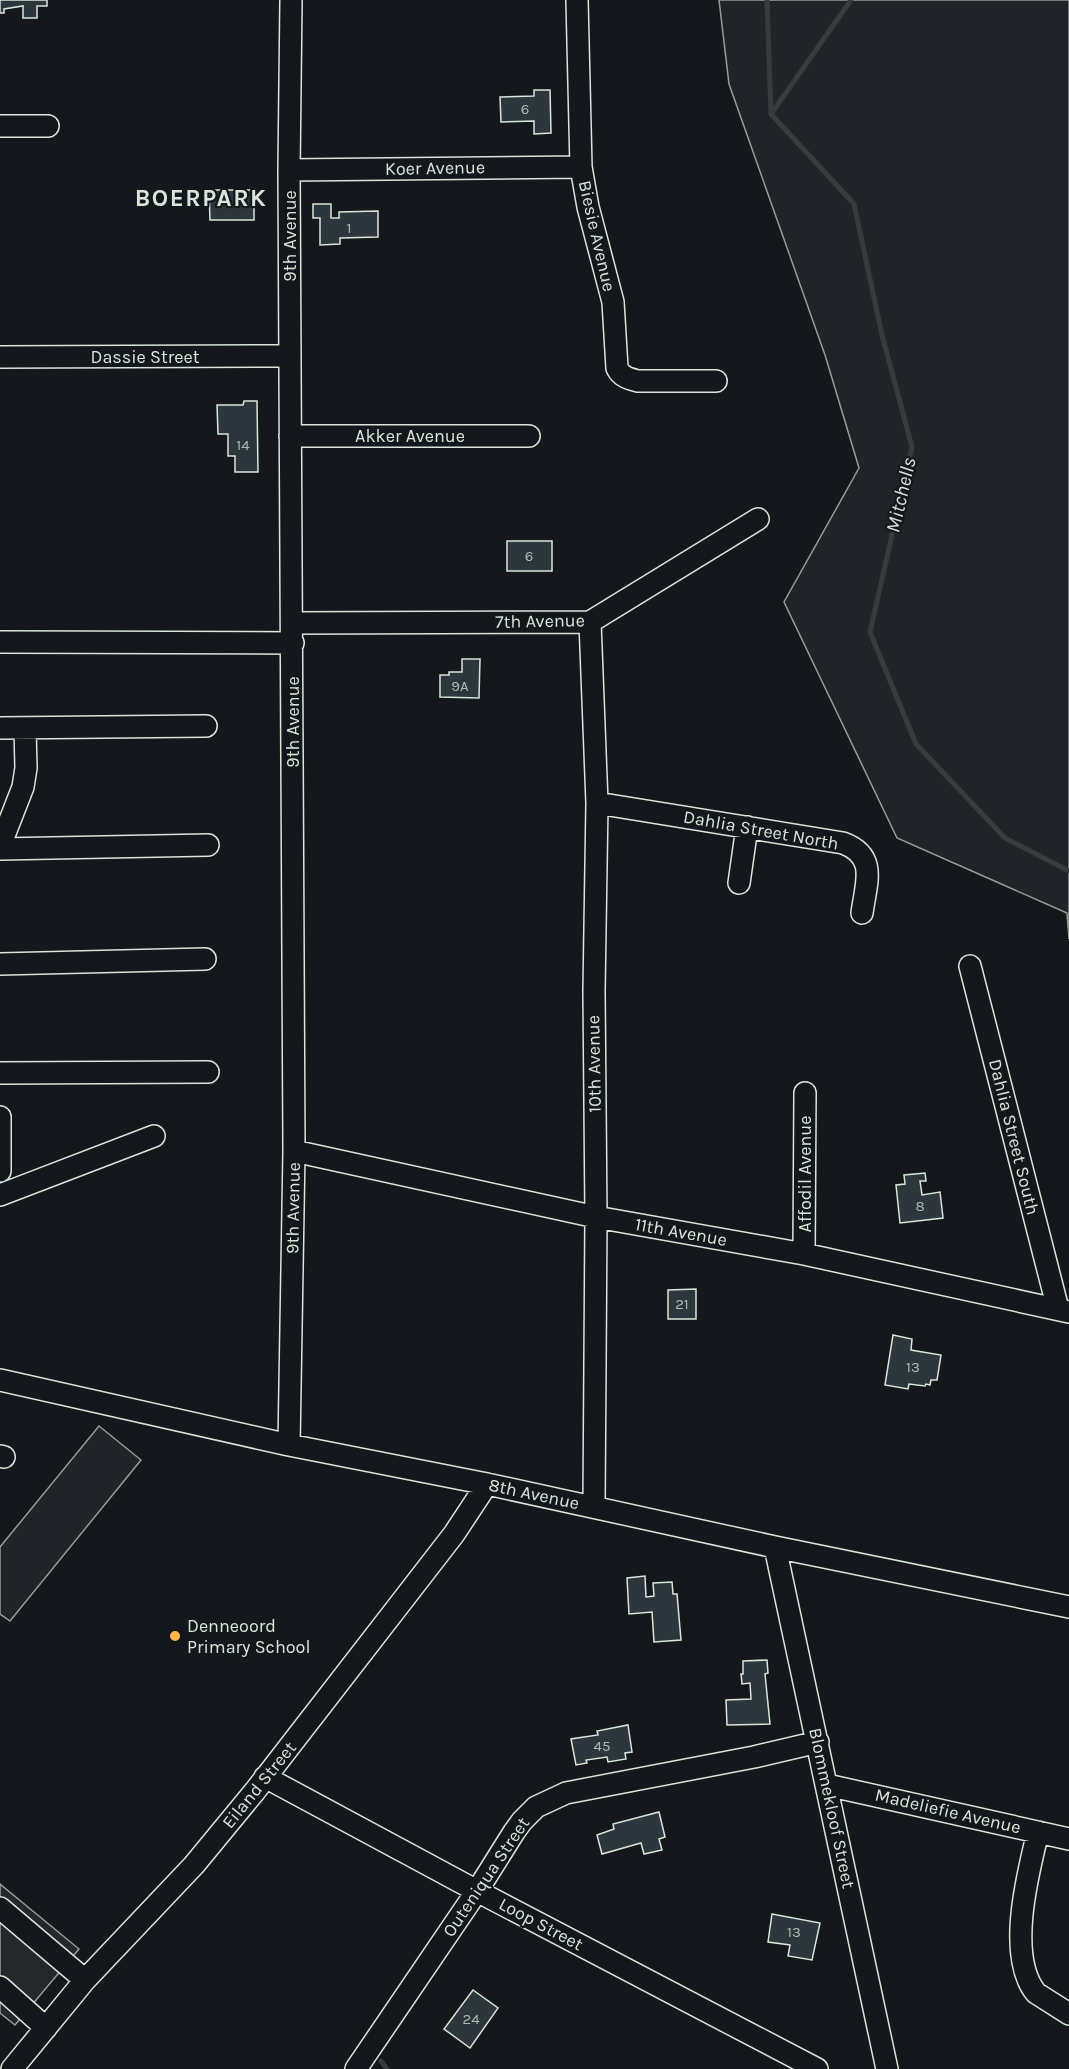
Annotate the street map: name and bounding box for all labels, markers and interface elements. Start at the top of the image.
house number: 6 [521,100,529,118]
street label: Koer Avenue [385,156,485,180]
street label: Biesie Avenue [574,178,620,294]
district label: BOERPARK [135,184,267,212]
street label: 9th Avenue [279,190,301,282]
house number: 1 [347,219,351,237]
street label: Dassie Street [91,346,200,368]
street label: Akker Avenue [355,425,465,447]
house number: 14 [236,436,250,454]
water label: Mitchells [881,455,921,535]
house number: 6 [525,547,533,565]
street label: 7th Avenue [495,609,585,633]
street label: 9th Avenue [282,676,304,768]
house number: 9A [451,677,469,695]
street label: Dahlia Street North [682,806,840,854]
street label: 10th Avenue [582,1015,606,1113]
street label: Dahlia Street South [984,1057,1044,1217]
street label: Affodil Avenue [794,1116,816,1232]
street label: 9th Avenue [281,1162,305,1254]
house number: 8 [915,1197,925,1215]
street label: 11th Avenue [633,1213,729,1251]
house number: 21 [675,1295,689,1313]
house number: 13 [906,1358,920,1376]
street label: 8th Avenue [487,1474,581,1514]
place label: Denneoord Primary School [187,1615,311,1658]
marker: Denneoord Primary School [168,1629,182,1643]
street label: Blommekloof Street [804,1726,860,1891]
street label: Eiland Street [217,1737,301,1833]
house number: 45 [594,1737,610,1755]
street label: Madeliefie Avenue [873,1784,1023,1838]
street label: Outeniqua Street [438,1813,534,1941]
street label: Loop Street [495,1893,587,1955]
house number: 13 [787,1923,801,1941]
house number: 24 [462,2010,480,2028]

